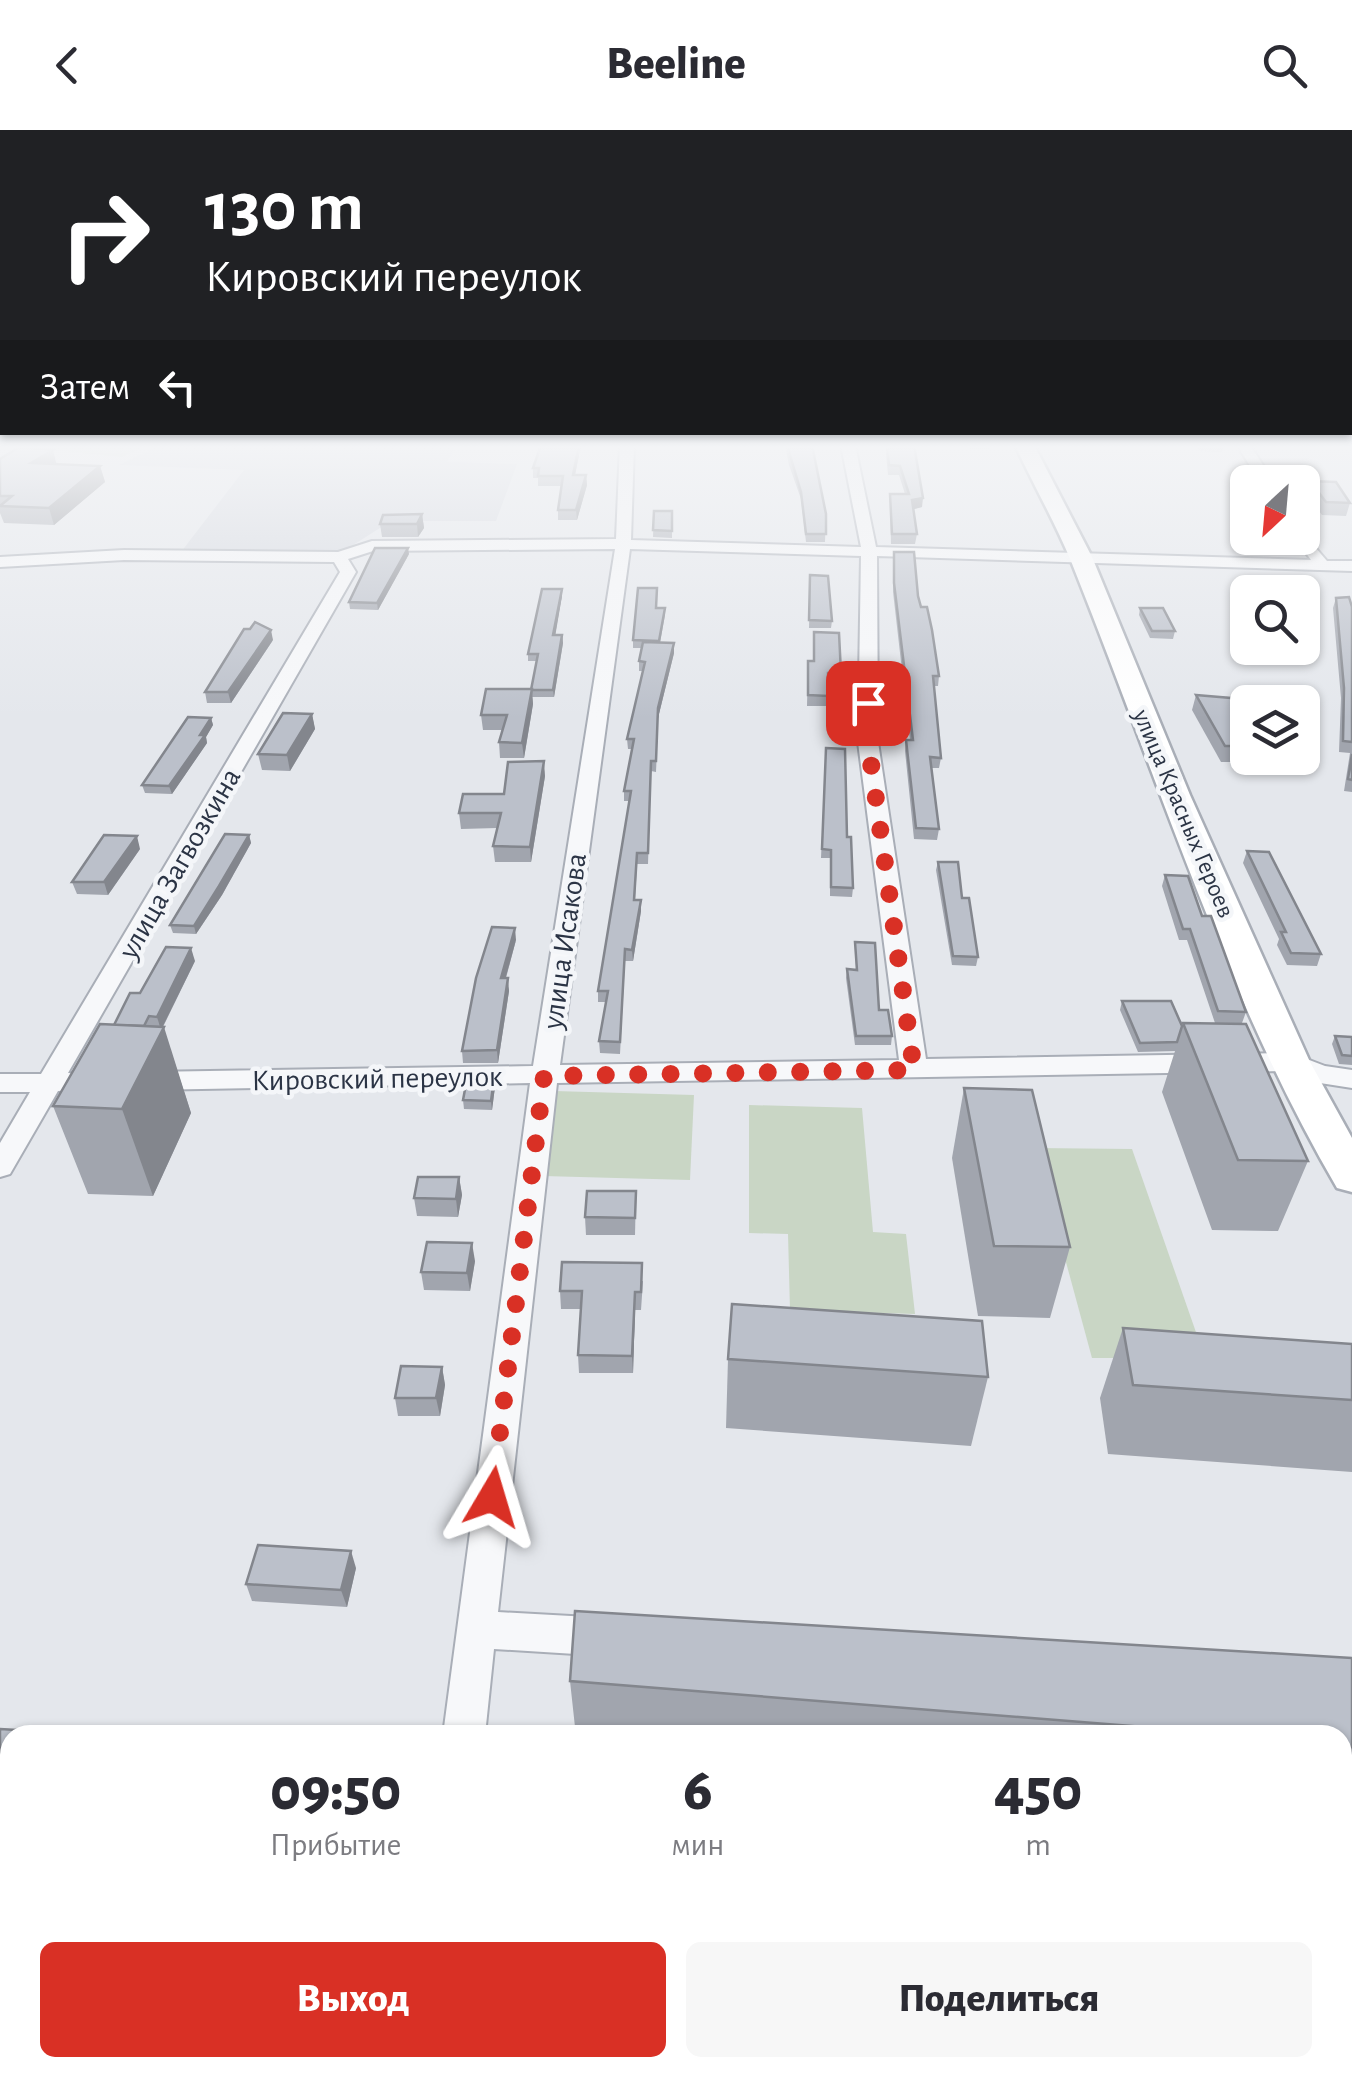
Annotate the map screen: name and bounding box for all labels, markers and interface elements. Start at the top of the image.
icon: back [40,38,95,93]
icon: search [1257,38,1312,93]
text: Beeline [606,42,746,87]
icon: right [40,170,170,300]
text: 130 m [205,173,364,243]
text: Кировский переулок [205,255,582,300]
icon: left [150,360,205,415]
text: Затем [40,369,130,407]
north arrow [1230,465,1320,555]
map controls [1230,465,1320,775]
button: search [1230,575,1320,665]
pin [826,661,911,746]
icon: arrive [841,676,896,731]
button: layers [1230,685,1320,775]
street label: улица Красных Героев [1128,705,1239,921]
street label: улица Загвозкина [113,763,247,965]
street label: улица Исакова [538,851,592,1032]
street label: Кировский переулок [251,1062,503,1096]
position arrow [440,1445,544,1549]
text: 09:50 [270,1761,401,1821]
text: 6 [683,1761,712,1821]
text: 450 [994,1761,1082,1821]
text: Прибытие [270,1829,402,1861]
text: мин [671,1829,724,1861]
text: m [1025,1829,1051,1861]
button: Выход [40,1942,666,2057]
button: Поделиться [686,1942,1312,2057]

